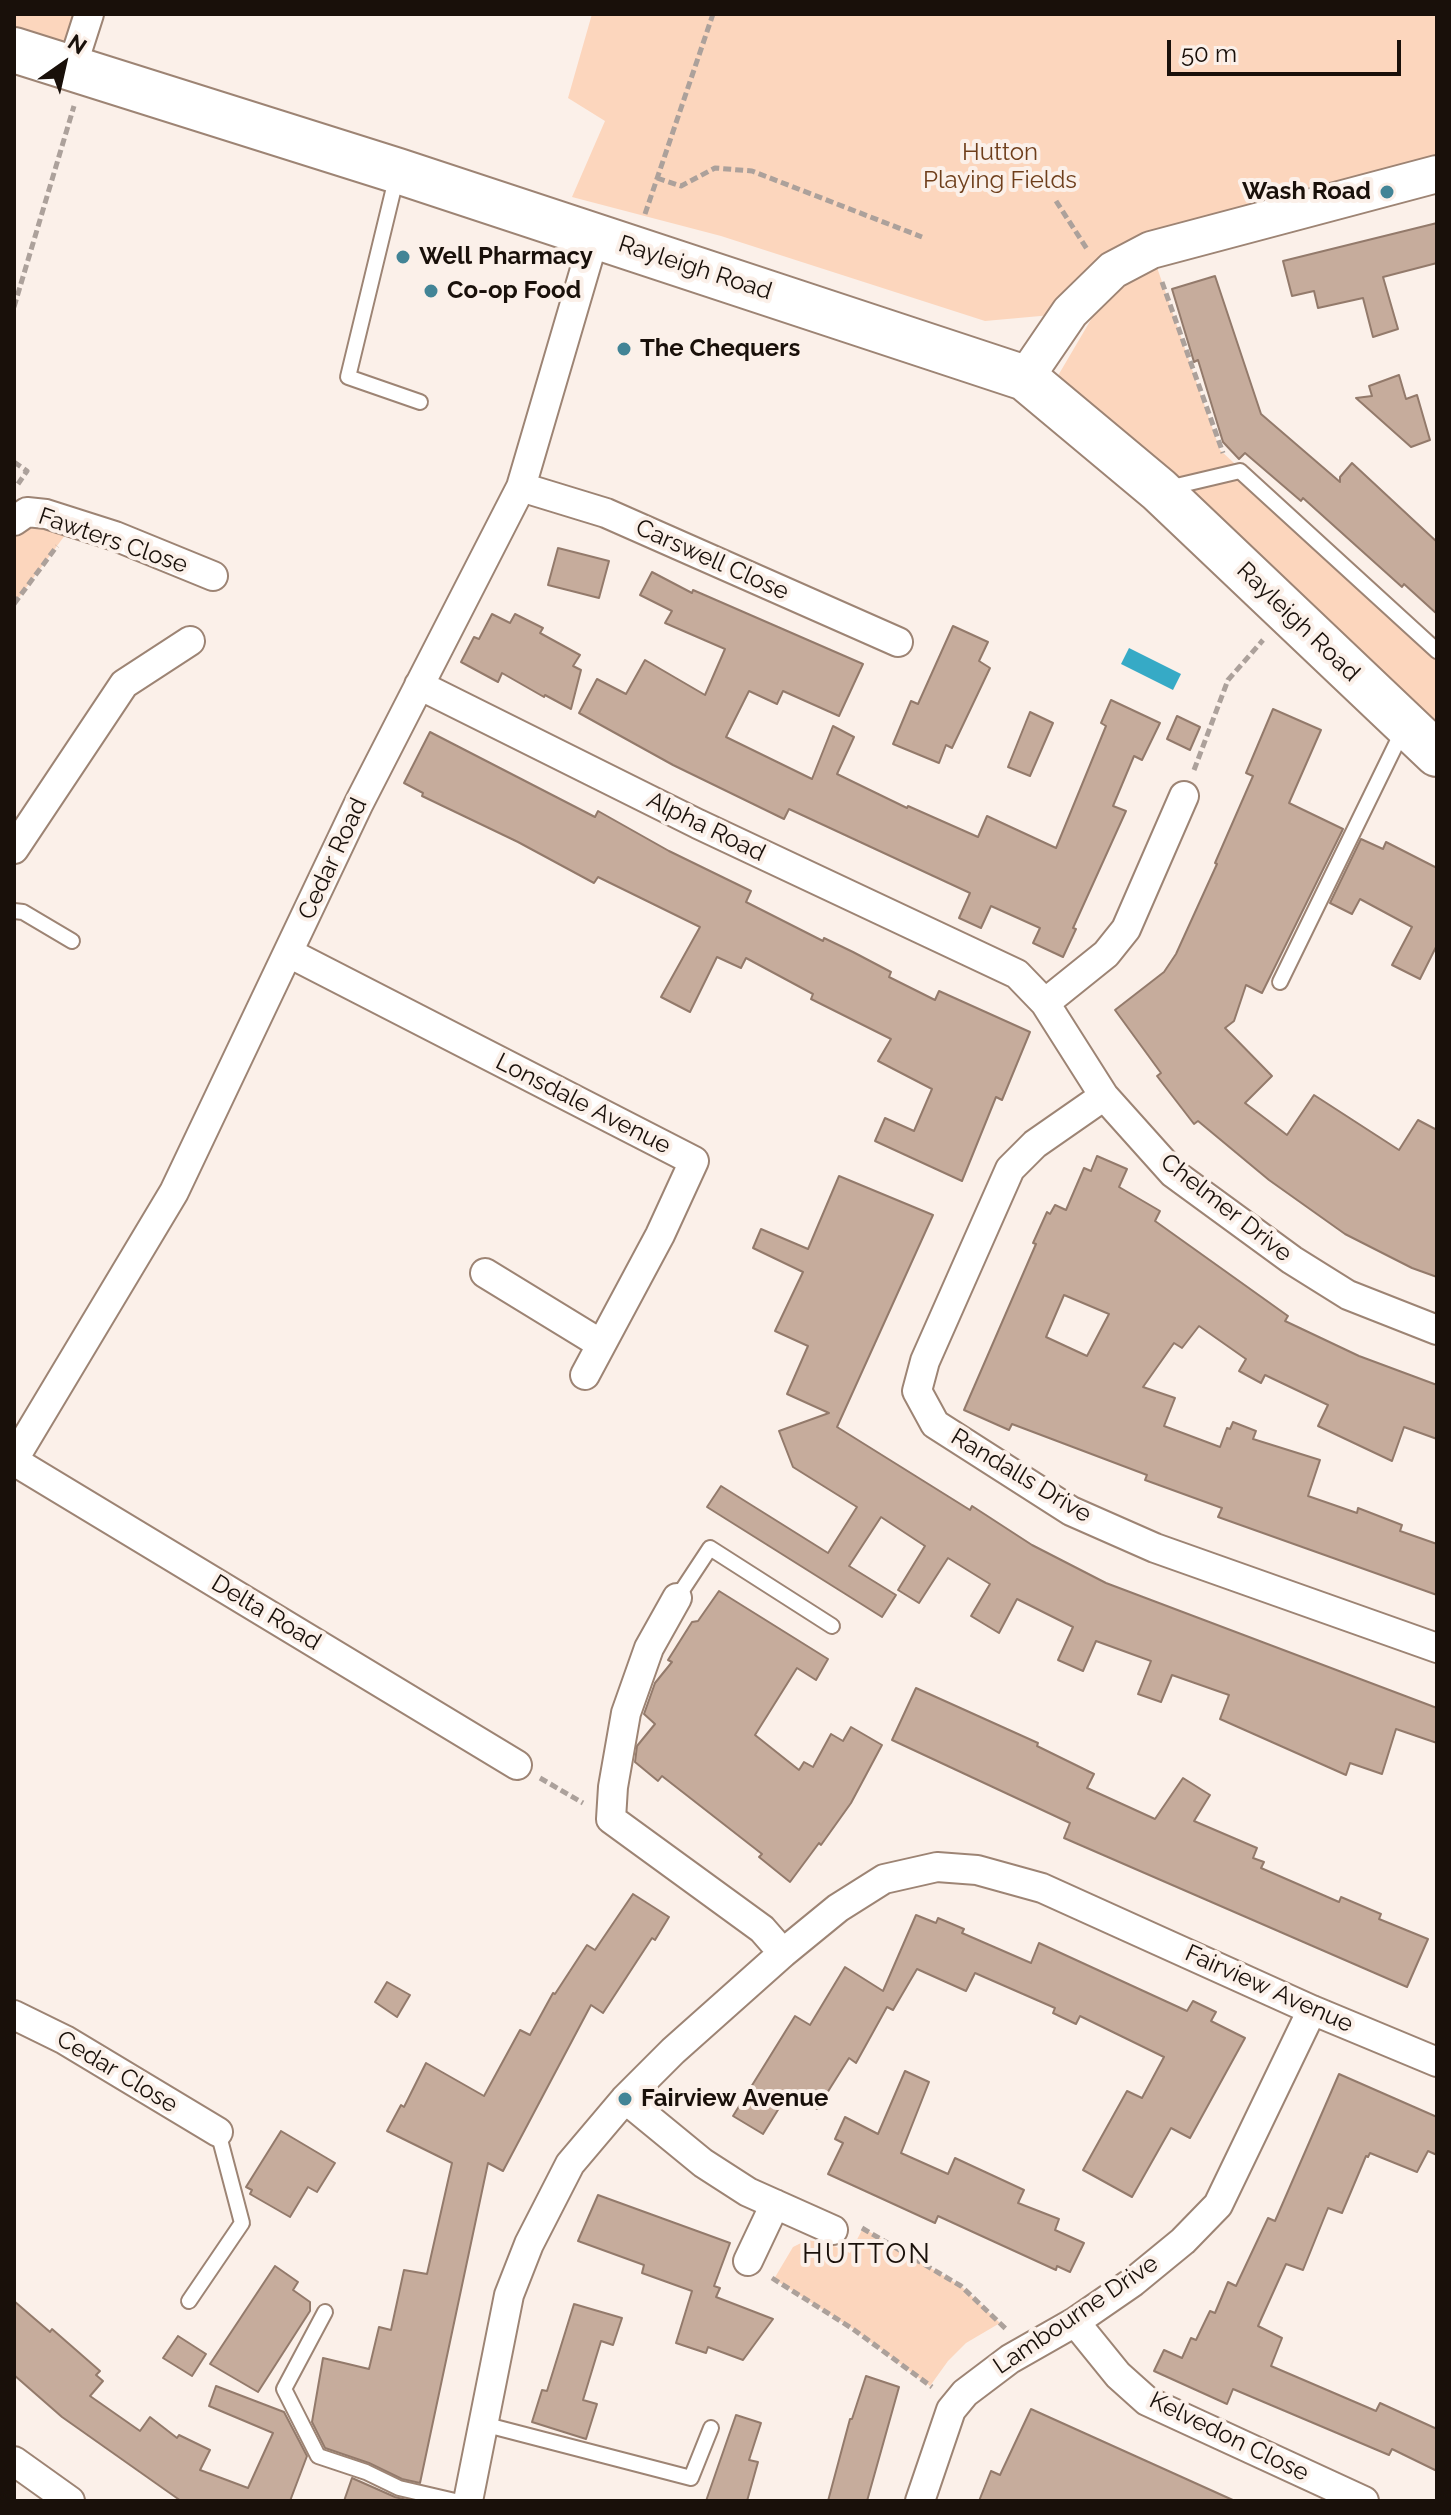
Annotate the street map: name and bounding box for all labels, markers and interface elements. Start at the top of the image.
north arrow [24,24,104,104]
scale bar [1171,24,1405,74]
text: N [63,29,92,60]
text: 50 m [1181,39,1237,68]
park label: Hutton Playing Fields [923,139,1077,195]
place label: Wash Road [1242,178,1371,206]
marker: Wash Road [1378,183,1396,201]
street label: Rayleigh Road [615,230,775,306]
place label: Well Pharmacy [419,243,593,271]
marker: Well Pharmacy [394,248,412,266]
place label: Co-op Food [447,277,581,305]
marker: Co-op Food [422,282,440,300]
place label: The Chequers [640,335,800,363]
marker: The Chequers [615,340,633,358]
street label: Fawters Close [35,502,191,580]
street label: Carswell Close [631,513,793,607]
street label: Rayleigh Road [1231,556,1365,688]
street label: Alpha Road [642,786,770,868]
street label: Cedar Road [292,794,374,924]
street label: Lonsdale Avenue [491,1047,675,1161]
street label: Chelmer Drive [1154,1148,1298,1268]
street label: Randalls Drive [946,1423,1096,1529]
street label: Delta Road [206,1569,326,1657]
street label: Fairview Avenue [1180,1939,1358,2039]
street label: Cedar Close [51,2025,183,2119]
place label: Fairview Avenue [641,2085,828,2113]
marker: Fairview Avenue [616,2090,634,2108]
district label: HUTTON [802,2238,932,2272]
street label: Lambourne Drive [988,2249,1164,2381]
street label: Kelvedon Close [1145,2386,1313,2488]

